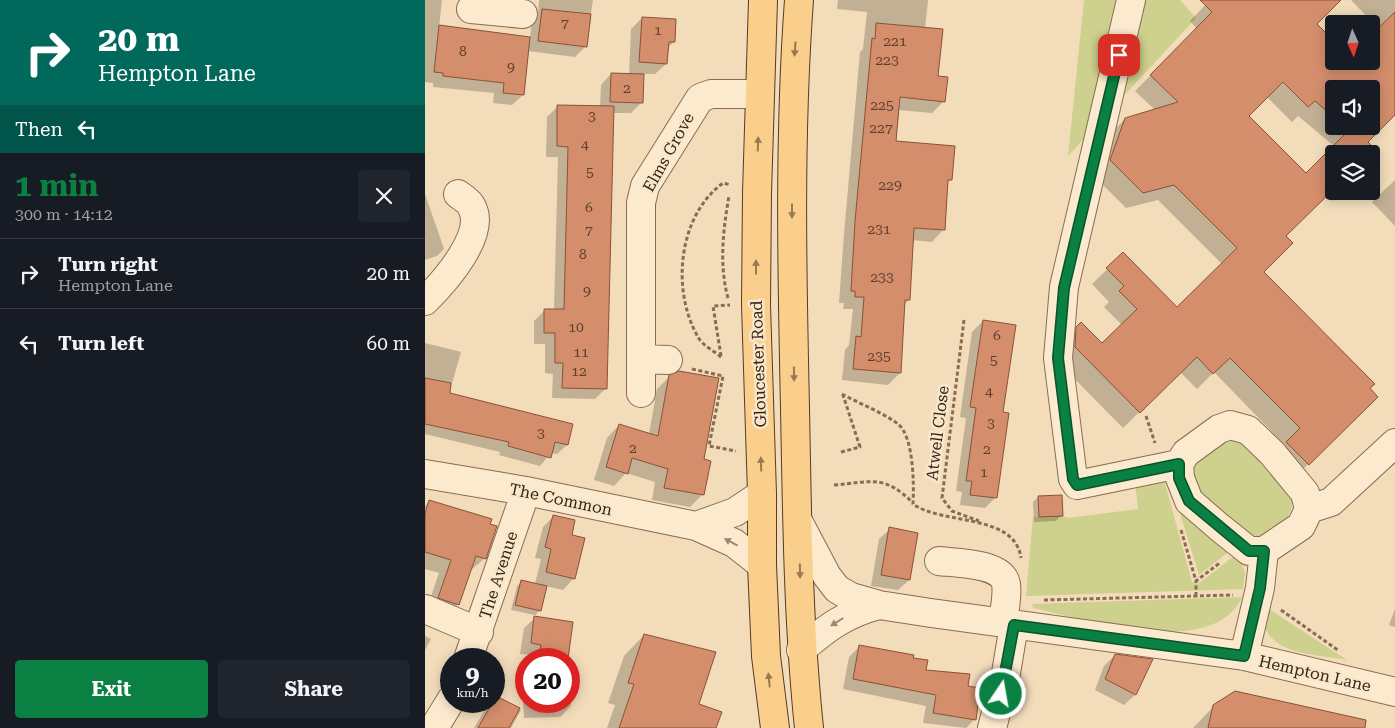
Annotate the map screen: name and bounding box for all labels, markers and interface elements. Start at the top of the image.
house number: 7 [561,15,569,31]
north arrow [1325,15,1380,70]
map controls [1325,15,1380,200]
text: 20 m [98,19,180,60]
icon: right [15,20,80,85]
house number: 1 [654,22,662,38]
house number: 221 [883,33,907,49]
pin [1098,34,1140,76]
one-way arrow [791,41,799,57]
icon: arrive [1105,41,1133,69]
house number: 8 [459,43,467,59]
house number: 223 [875,52,899,68]
house number: 9 [507,59,515,75]
text: Hempton Lane [98,61,256,86]
house number: 2 [623,80,631,96]
button: sound [1325,80,1380,135]
house number: 225 [870,97,894,113]
house number: 3 [588,108,596,124]
street label: Elms Grove [639,109,698,195]
icon: left [73,115,101,143]
text: Then [15,118,63,141]
house number: 227 [869,120,893,136]
house number: 4 [581,136,589,152]
one-way arrow [754,136,762,152]
button: layers [1325,145,1380,200]
house number: 5 [586,164,594,180]
text: 1 min [15,168,98,203]
button: close [358,170,410,222]
house number: 229 [878,177,902,193]
house number: 6 [585,199,593,215]
one-way arrow [788,203,796,219]
text: 300 m · 14:12 [15,205,113,224]
house number: 231 [867,221,891,237]
house number: 7 [585,222,593,238]
house number: 8 [579,246,587,262]
text: Turn right [58,253,158,276]
one-way arrow [752,258,760,274]
icon: right [15,260,43,288]
text: 20 m [367,262,410,285]
house number: 233 [870,269,894,285]
text: Hempton Lane [58,276,173,295]
house number: 9 [583,283,591,299]
street label: Gloucester Road [747,300,770,428]
house number: 10 [568,319,584,335]
house number: 6 [993,327,1001,343]
icon: left [15,330,43,358]
text: Turn left [58,332,144,355]
text: 60 m [367,332,410,355]
house number: 11 [573,344,589,360]
house number: 235 [867,348,891,364]
house number: 5 [990,352,998,368]
house number: 12 [571,363,587,379]
one-way arrow [790,366,798,382]
house number: 4 [985,383,993,399]
street label: Atwell Close [922,384,953,481]
house number: 3 [987,415,995,431]
house number: 3 [537,425,545,441]
house number: 2 [629,440,637,456]
house number: 2 [983,441,991,457]
one-way arrow [757,456,765,472]
house number: 1 [980,464,988,480]
street label: The Common [508,479,614,520]
street label: The Avenue [475,529,522,621]
one-way arrow [723,538,738,546]
one-way arrow [796,563,804,579]
one-way arrow [831,617,844,626]
speed limit sign: 20 [515,648,580,713]
street label: Hempton Lane [1257,651,1373,696]
button: Exit [15,660,208,718]
button: Share [218,660,410,718]
text: 9 [465,660,480,689]
position arrow [974,667,1026,719]
one-way arrow [765,671,773,687]
text: km/h [456,686,489,700]

